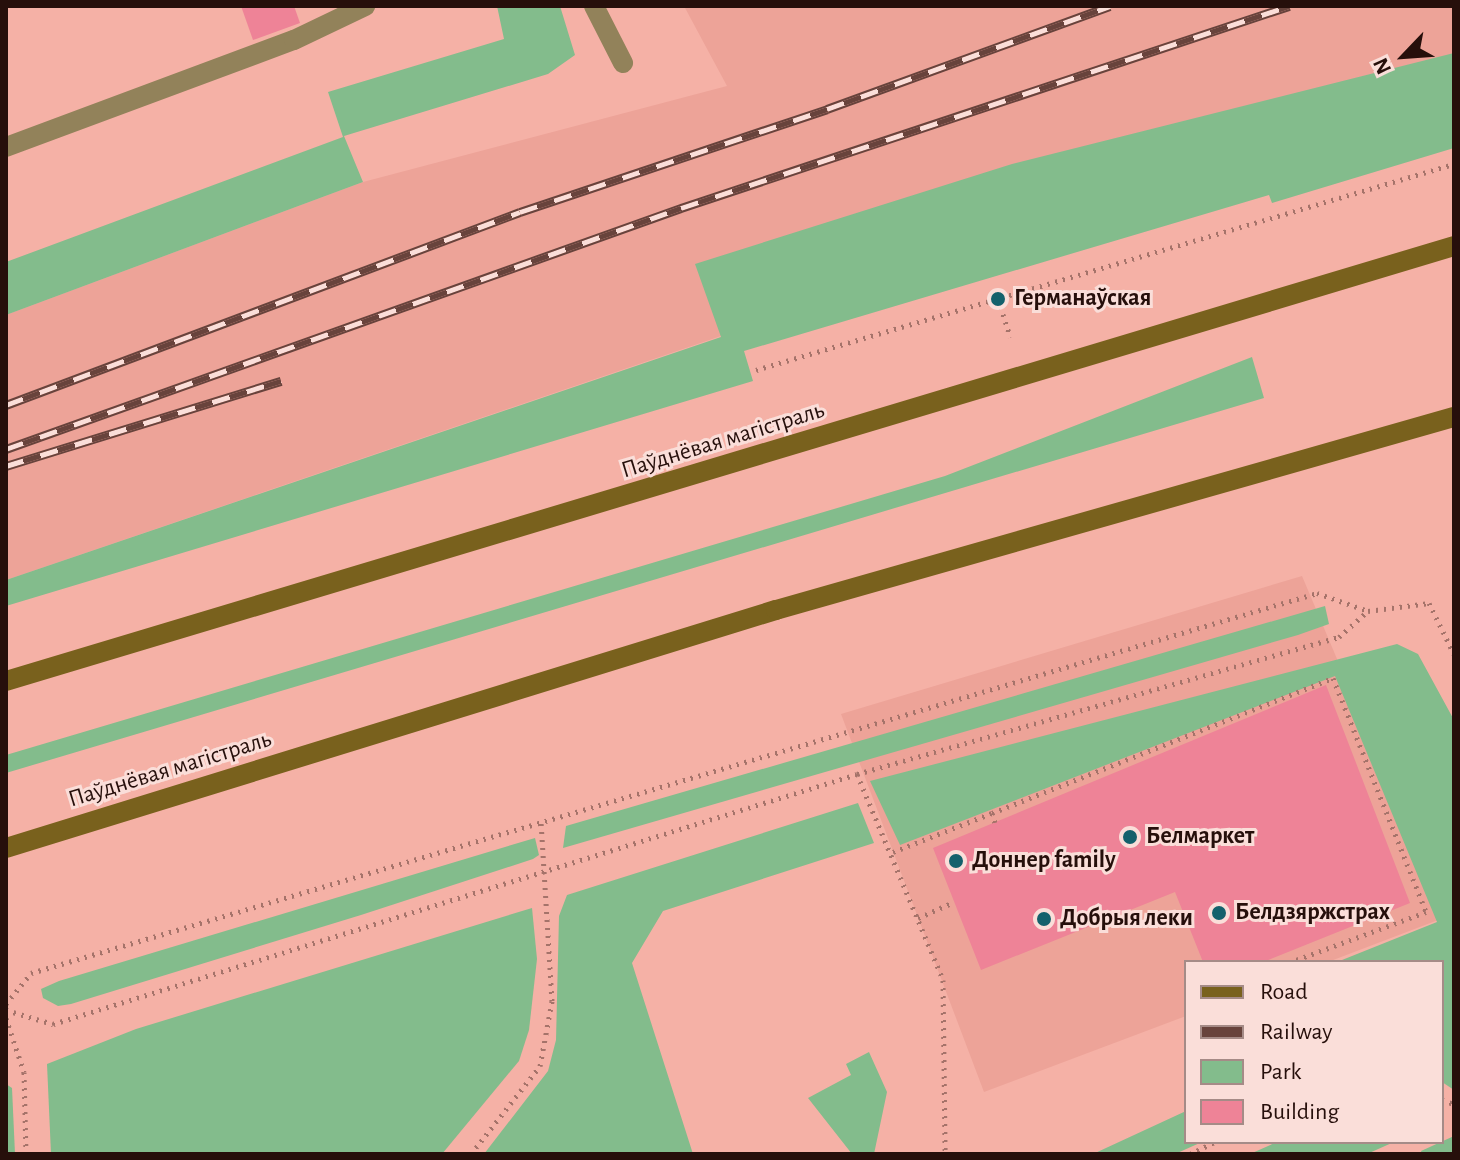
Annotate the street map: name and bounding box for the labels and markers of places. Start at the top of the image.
place label: Германаўская [1014,285,1151,313]
marker: Германаўская [989,290,1007,308]
place label: Белмаркет [1146,823,1254,851]
marker: Белмаркет [1121,828,1139,846]
place label: Доннер family [972,847,1116,875]
marker: Доннер family [947,852,965,870]
place label: Белдзяржстрах [1235,899,1390,927]
marker: Белдзяржстрах [1210,904,1228,922]
place label: Добрыя леки [1060,905,1193,933]
marker: Добрыя леки [1035,910,1053,928]

